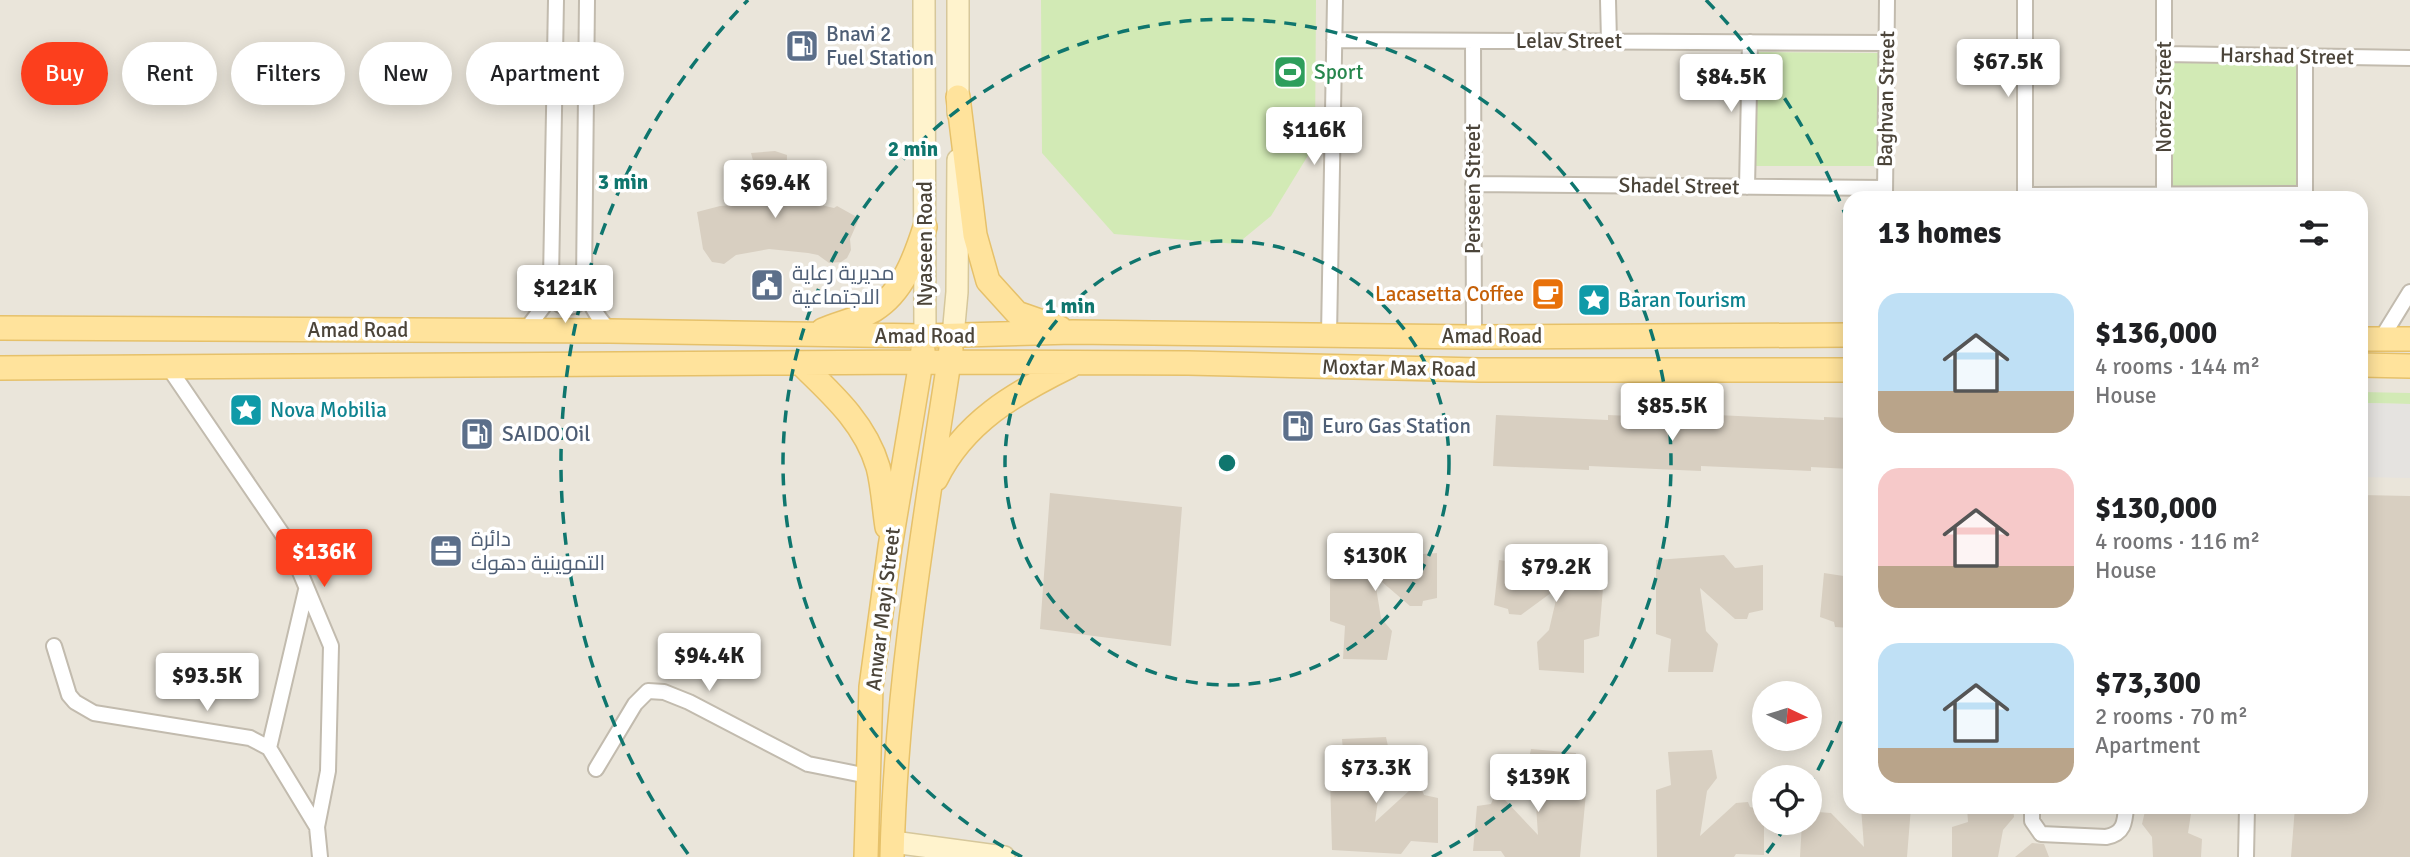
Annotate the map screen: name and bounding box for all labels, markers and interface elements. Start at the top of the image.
place label: Bnavi 2 Fuel Station [826,21,934,71]
fuel station icon: Bnavi 2 Fuel Station [783,27,821,65]
street label: Lelav Street [1516,28,1622,54]
street label: Baghvan Street [1872,31,1900,167]
pin: $67.5K [1951,40,2065,99]
street label: Norez Street [2151,41,2177,153]
chip: Buy [21,42,108,105]
chip: Rent [122,42,217,105]
chip: Filters [231,42,345,105]
chip: New [359,42,452,105]
chip: Apartment [466,42,624,105]
street label: Harshad Street [2220,42,2354,70]
text: $67.5K [1973,47,2043,76]
sports icon: Sport [1271,53,1309,91]
pin: $84.5K [1674,54,1788,114]
place label: Sport [1314,59,1363,85]
text: $84.5K [1696,62,1766,91]
pin: $116K [1265,108,1363,167]
text: $116K [1282,115,1346,144]
street label: Perseen Street [1460,124,1486,254]
text: 2 min [888,136,938,162]
pin: $69.4K [718,160,832,220]
text: $69.4K [740,168,810,197]
text: 3 min [598,169,648,195]
street label: Shadel Street [1618,172,1740,200]
street label: Nyaseen Road [912,181,938,307]
icon: filters [2295,214,2333,252]
text: 13 homes [1878,215,2001,252]
place label: مديرية رعاية الاجتماعية [792,260,895,310]
pin: $121K [516,266,614,325]
public building icon: مديرية رعاية الاجتماعية [748,266,786,304]
text: $121K [533,273,597,302]
cafe icon: Lacasetta Coffee [1529,275,1567,313]
place label: Lacasetta Coffee [1375,281,1524,307]
place icon: Baran Tourism [1575,281,1613,319]
place label: Baran Tourism [1618,287,1746,313]
text: 1 min [1045,293,1095,319]
text: $136,000 [2095,315,2217,352]
street label: Amad Road [308,317,408,343]
icon: home [1934,321,2018,405]
street label: Amad Road [875,323,975,349]
street label: Amad Road [1442,323,1542,349]
text: 4 rooms · 144 m² [2095,352,2260,381]
street label: Moxtar Max Road [1322,354,1476,382]
text: House [2095,381,2157,410]
pin: $85.5K [1615,384,1729,443]
place icon: Nova Mobilia [227,391,265,429]
text: $85.5K [1637,391,1707,420]
place label: Nova Mobilia [270,397,387,423]
fuel station icon: Euro Gas Station [1279,407,1317,445]
place label: Euro Gas Station [1322,413,1471,439]
fuel station icon: SAIDO Oil [458,415,496,453]
place label: SAIDO Oil [502,421,590,447]
centre of rings [1215,451,1239,475]
text: $130,000 [2095,490,2217,527]
icon: home [1934,496,2018,580]
place label: دائرة التموينية دهوك [471,526,605,576]
street label: Anwar Mayi Street [860,526,906,692]
text: 4 rooms · 116 m² [2095,527,2260,556]
pin: $136K [275,530,373,589]
office icon: دائرة التموينية دهوك [427,532,465,570]
pin: $130K [1326,534,1424,593]
text: $136K [292,537,356,566]
text: $130K [1343,541,1407,570]
pin: $79.2K [1499,544,1613,604]
text: $79.2K [1521,552,1591,581]
text: House [2095,556,2157,585]
pin: $94.4K [652,634,766,693]
text: $94.4K [674,641,744,670]
pin: $93.5K [150,654,264,713]
text: $93.5K [172,661,242,690]
text: $73,300 [2095,665,2201,702]
icon: home [1934,671,2018,755]
north arrow [1752,681,1822,751]
map controls [1752,681,1822,835]
text: 2 rooms · 70 m² [2095,702,2248,731]
text: Apartment [2095,731,2200,760]
pin: $73.3K [1319,746,1433,805]
text: $73.3K [1341,753,1411,782]
pin: $139K [1489,754,1587,814]
text: $139K [1506,762,1570,791]
button: locate [1752,765,1822,835]

